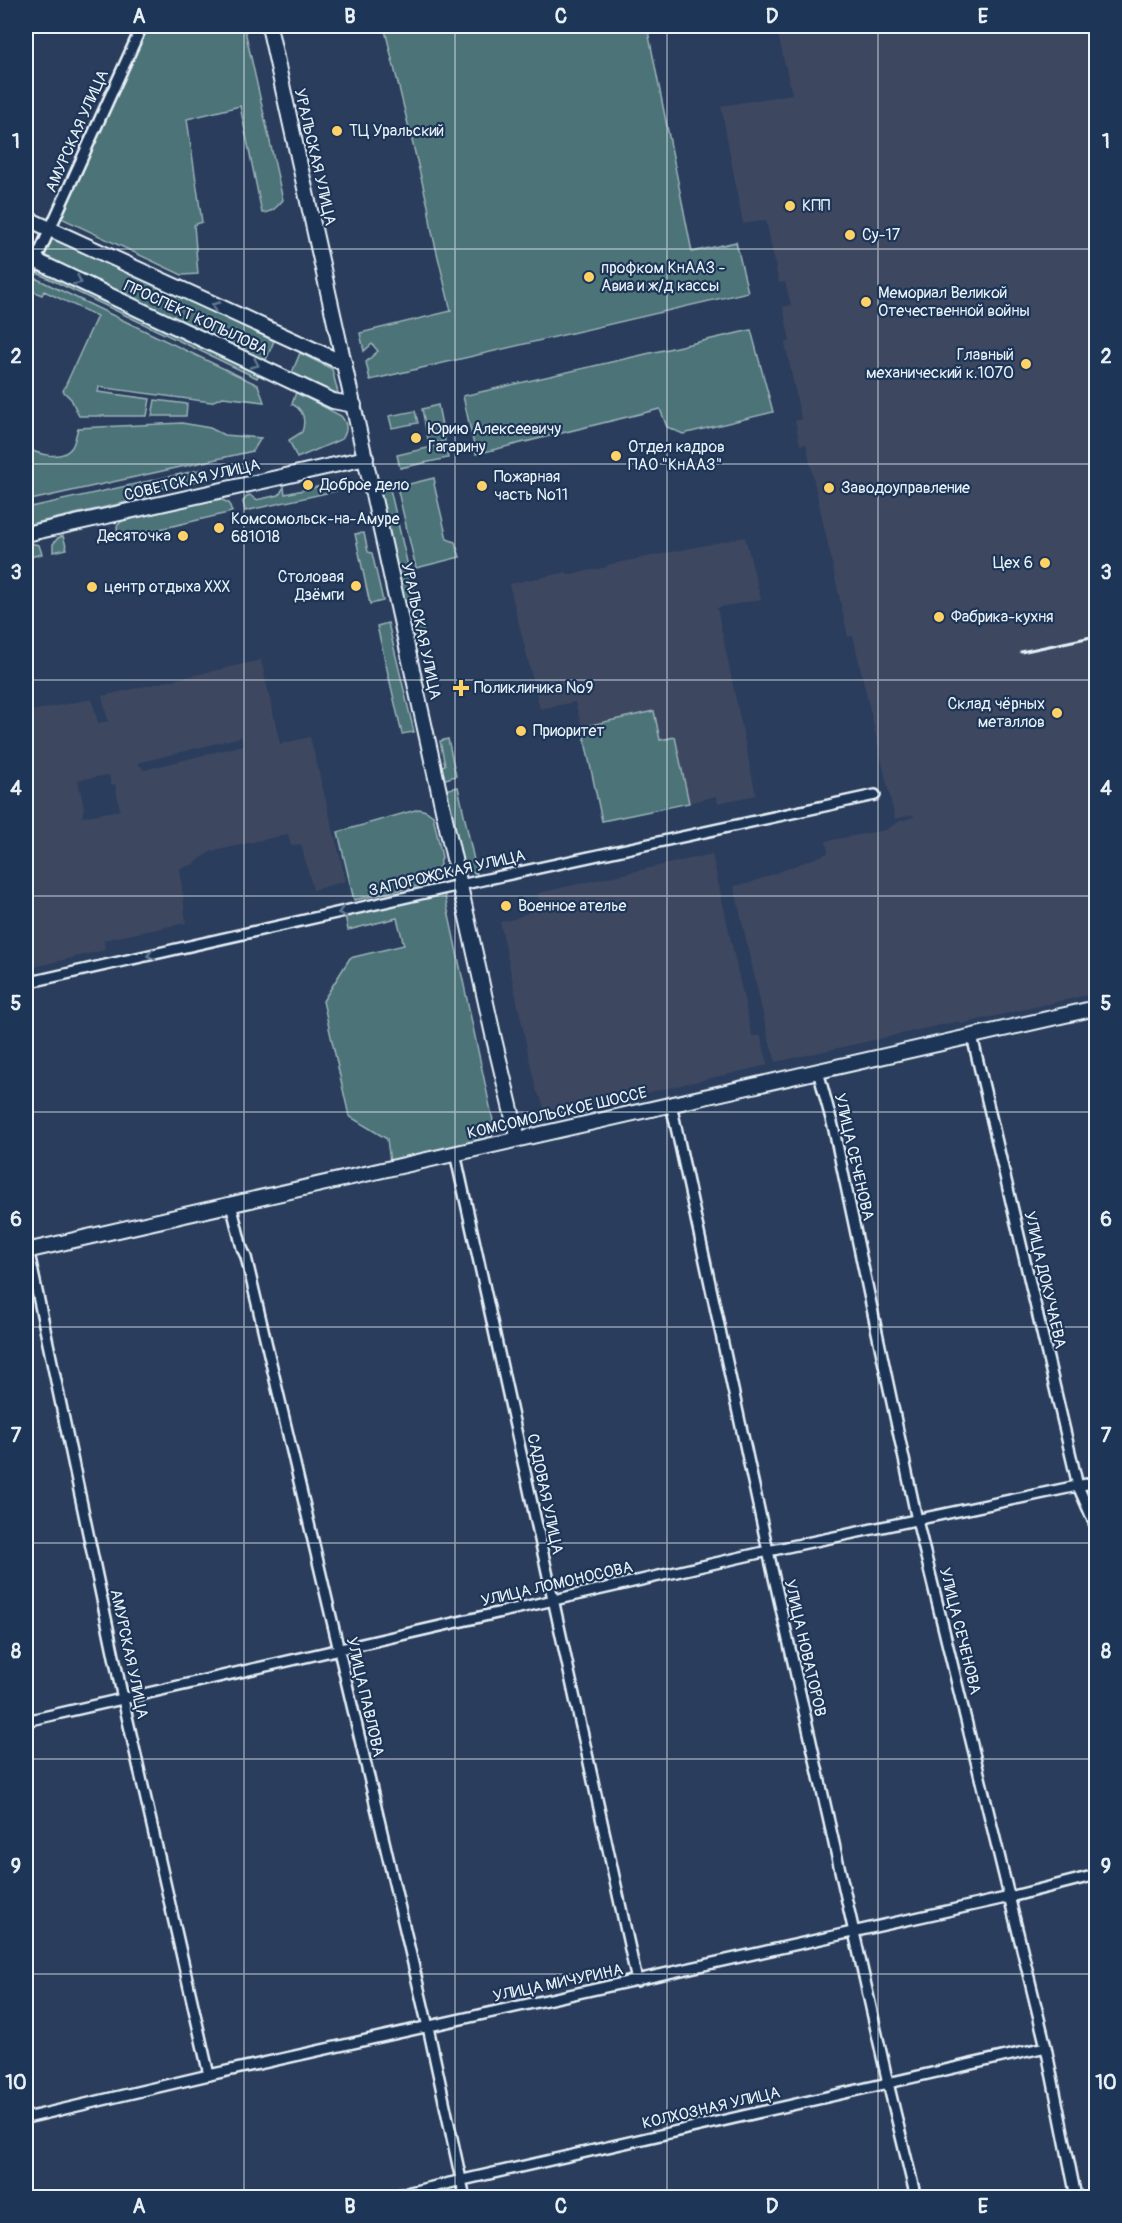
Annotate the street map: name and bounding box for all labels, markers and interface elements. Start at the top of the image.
text: A [133,4,146,29]
text: B [344,4,356,29]
text: C [555,4,567,29]
text: D [766,4,779,29]
text: E [978,4,989,29]
street label: АМУРСКАЯ УЛИЦА [41,67,113,195]
street label: УРАЛЬСКАЯ УЛИЦА [290,87,340,227]
place label: ТЦ Уральский [349,121,444,141]
marker: ТЦ Уральский [330,124,344,138]
text: 1 [12,129,20,154]
text: 1 [1102,129,1110,154]
place label: КПП [802,196,831,216]
marker: КПП [783,199,797,213]
place label: Су-17 [862,225,901,245]
marker: Су-17 [843,228,857,242]
place label: профком КнААЗ - Авиа и ж/д кассы [601,258,725,296]
marker: профком КнААЗ - Авиа и ж/д кассы [582,270,596,284]
one-way arrow [72,274,83,286]
street label: ПРОСПЕКТ КОПЫЛОВА [121,276,271,360]
place label: Мемориал Великой Отечественной войны [878,283,1030,321]
marker: Мемориал Великой Отечественной войны [859,295,873,309]
one-way arrow [211,301,222,313]
text: 2 [10,344,22,369]
text: 2 [1100,344,1112,369]
place label: Главный механический к.1070 [866,345,1014,383]
one-way arrow [248,357,259,369]
marker: Главный механический к.1070 [1019,357,1033,371]
place label: Юрию Алексеевичу Гагарину [428,419,561,457]
marker: Юрию Алексеевичу Гагарину [409,431,423,445]
place label: Отдел кадров ПАО "КнААЗ" [628,437,725,475]
marker: Отдел кадров ПАО "КнААЗ" [609,449,623,463]
street label: СОВЕТСКАЯ УЛИЦА [122,455,262,505]
place label: Пожарная часть №11 [494,467,568,505]
place label: Доброе дело [319,475,410,495]
marker: Доброе дело [301,478,315,492]
place label: Заводоуправление [841,478,970,498]
marker: Пожарная часть №11 [475,479,489,493]
marker: Заводоуправление [822,481,836,495]
place label: Комсомольск-на-Амуре 681018 [231,509,400,547]
marker: Комсомольск-на-Амуре 681018 [212,521,226,535]
place label: Десяточка [96,526,171,546]
marker: Десяточка [176,529,190,543]
place label: Цех 6 [993,553,1033,573]
marker: Цех 6 [1038,556,1052,570]
text: 3 [10,560,22,585]
text: 3 [1100,560,1112,585]
street label: УРАЛЬСКАЯ УЛИЦА [397,561,445,701]
place label: Столовая Дзёмги [278,567,344,605]
place label: центр отдыха ХХХ [104,577,231,597]
marker: Столовая Дзёмги [349,579,363,593]
marker: центр отдыха ХХХ [85,580,99,594]
place label: Фабрика-кухня [951,607,1054,627]
marker: Фабрика-кухня [932,610,946,624]
place label: Поликлиника №9 [474,678,593,698]
marker: Поликлиника №9 [452,679,470,697]
place label: Склад чёрных металлов [947,694,1045,732]
marker: Склад чёрных металлов [1050,706,1064,720]
place label: Приоритет [533,721,604,741]
marker: Приоритет [514,724,528,738]
text: 4 [10,776,22,801]
text: 4 [1100,776,1112,801]
street label: ЗАПОРОЖСКАЯ УЛИЦА [367,845,527,901]
place label: Военное ателье [518,896,627,916]
marker: Военное ателье [499,899,513,913]
one-way arrow [337,904,347,917]
one-way arrow [147,948,157,961]
text: 5 [11,991,22,1016]
text: 5 [1101,991,1112,1016]
street label: КОМСОМОЛЬСКОЕ ШОССЕ [465,1083,649,1143]
street label: УЛИЦА СЕЧЕНОВА [830,1091,878,1223]
text: 6 [10,1207,22,1232]
text: 6 [1100,1207,1112,1232]
street label: УЛИЦА ДОКУЧАЕВА [1019,1209,1071,1351]
text: 7 [11,1423,22,1448]
text: 7 [1101,1423,1112,1448]
street label: САДОВАЯ УЛИЦА [522,1432,568,1556]
street label: УЛИЦА ЛОМОНОСОВА [479,1557,635,1611]
street label: УЛИЦА СЕЧЕНОВА [935,1566,985,1696]
street label: УЛИЦА НОВАТОРОВ [780,1578,830,1718]
street label: АМУРСКАЯ УЛИЦА [105,1587,153,1721]
street label: УЛИЦА ПАВЛОВА [342,1635,388,1759]
text: 8 [11,1639,21,1664]
text: 8 [1101,1639,1111,1664]
text: 9 [11,1854,21,1879]
text: 9 [1101,1854,1111,1879]
street label: УЛИЦА МИЧУРИНА [491,1959,625,2007]
text: 10 [5,2070,27,2095]
text: 10 [1095,2070,1117,2095]
street label: КОЛХОЗНАЯ УЛИЦА [640,2082,782,2134]
text: A [133,2194,146,2219]
text: B [344,2194,356,2219]
text: C [555,2194,567,2219]
text: D [766,2194,779,2219]
text: E [978,2194,989,2219]

